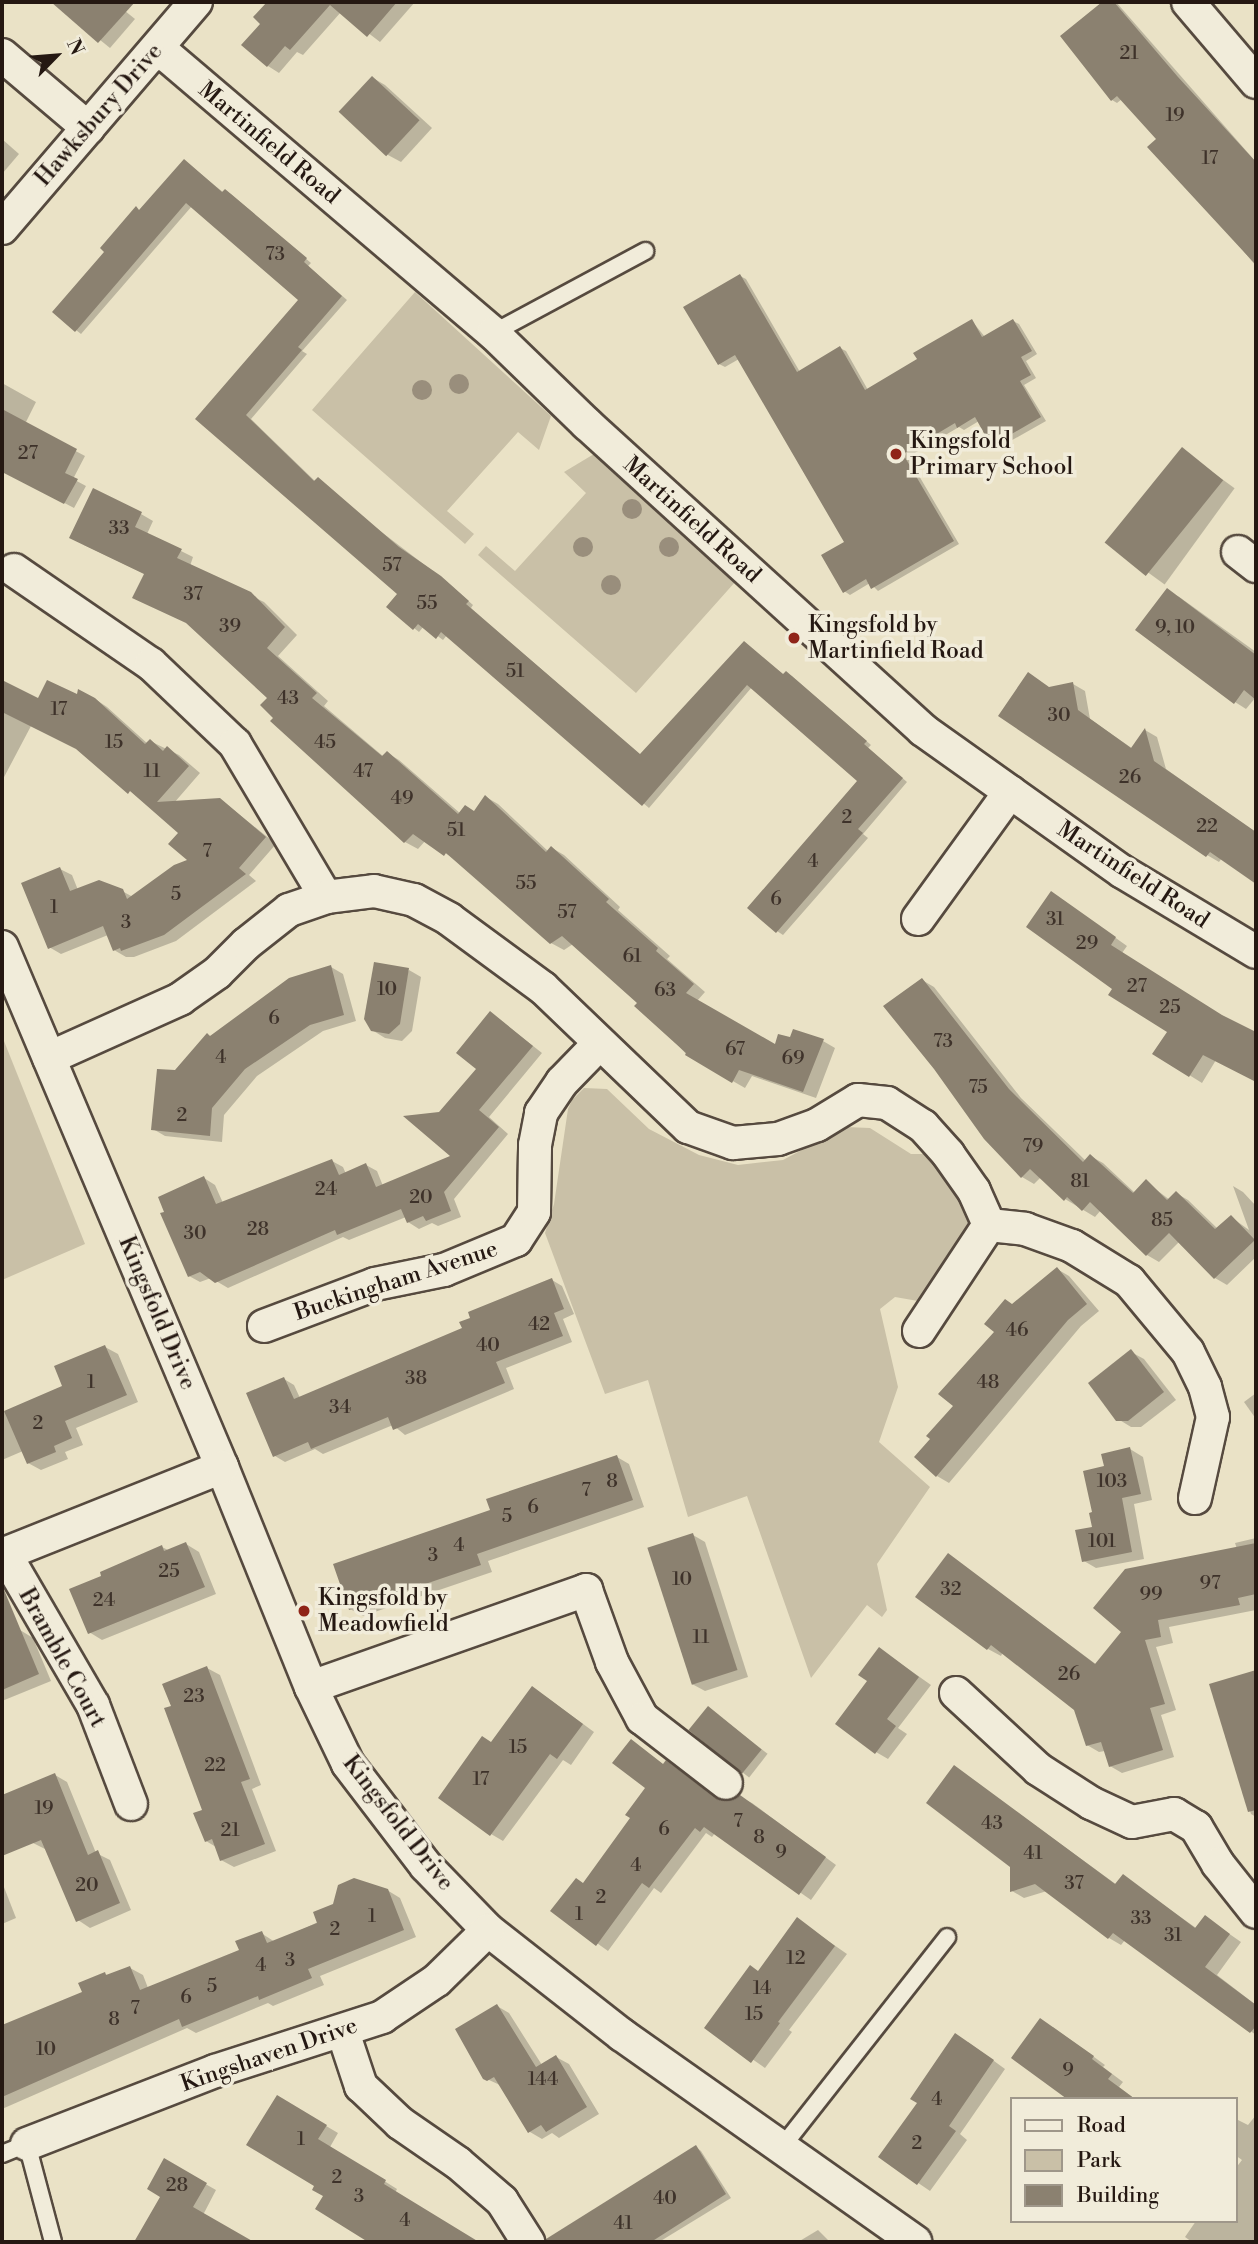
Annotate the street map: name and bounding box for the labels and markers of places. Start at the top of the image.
place label: Kingsfold Primary School [910,427,1073,481]
marker: Kingsfold Primary School [888,446,904,462]
place label: Kingsfold by Martinfield Road [808,611,984,665]
marker: Kingsfold by Martinfield Road [786,630,802,646]
place label: Kingsfold by Meadowfield [318,1584,449,1638]
marker: Kingsfold by Meadowfield [296,1603,312,1619]

